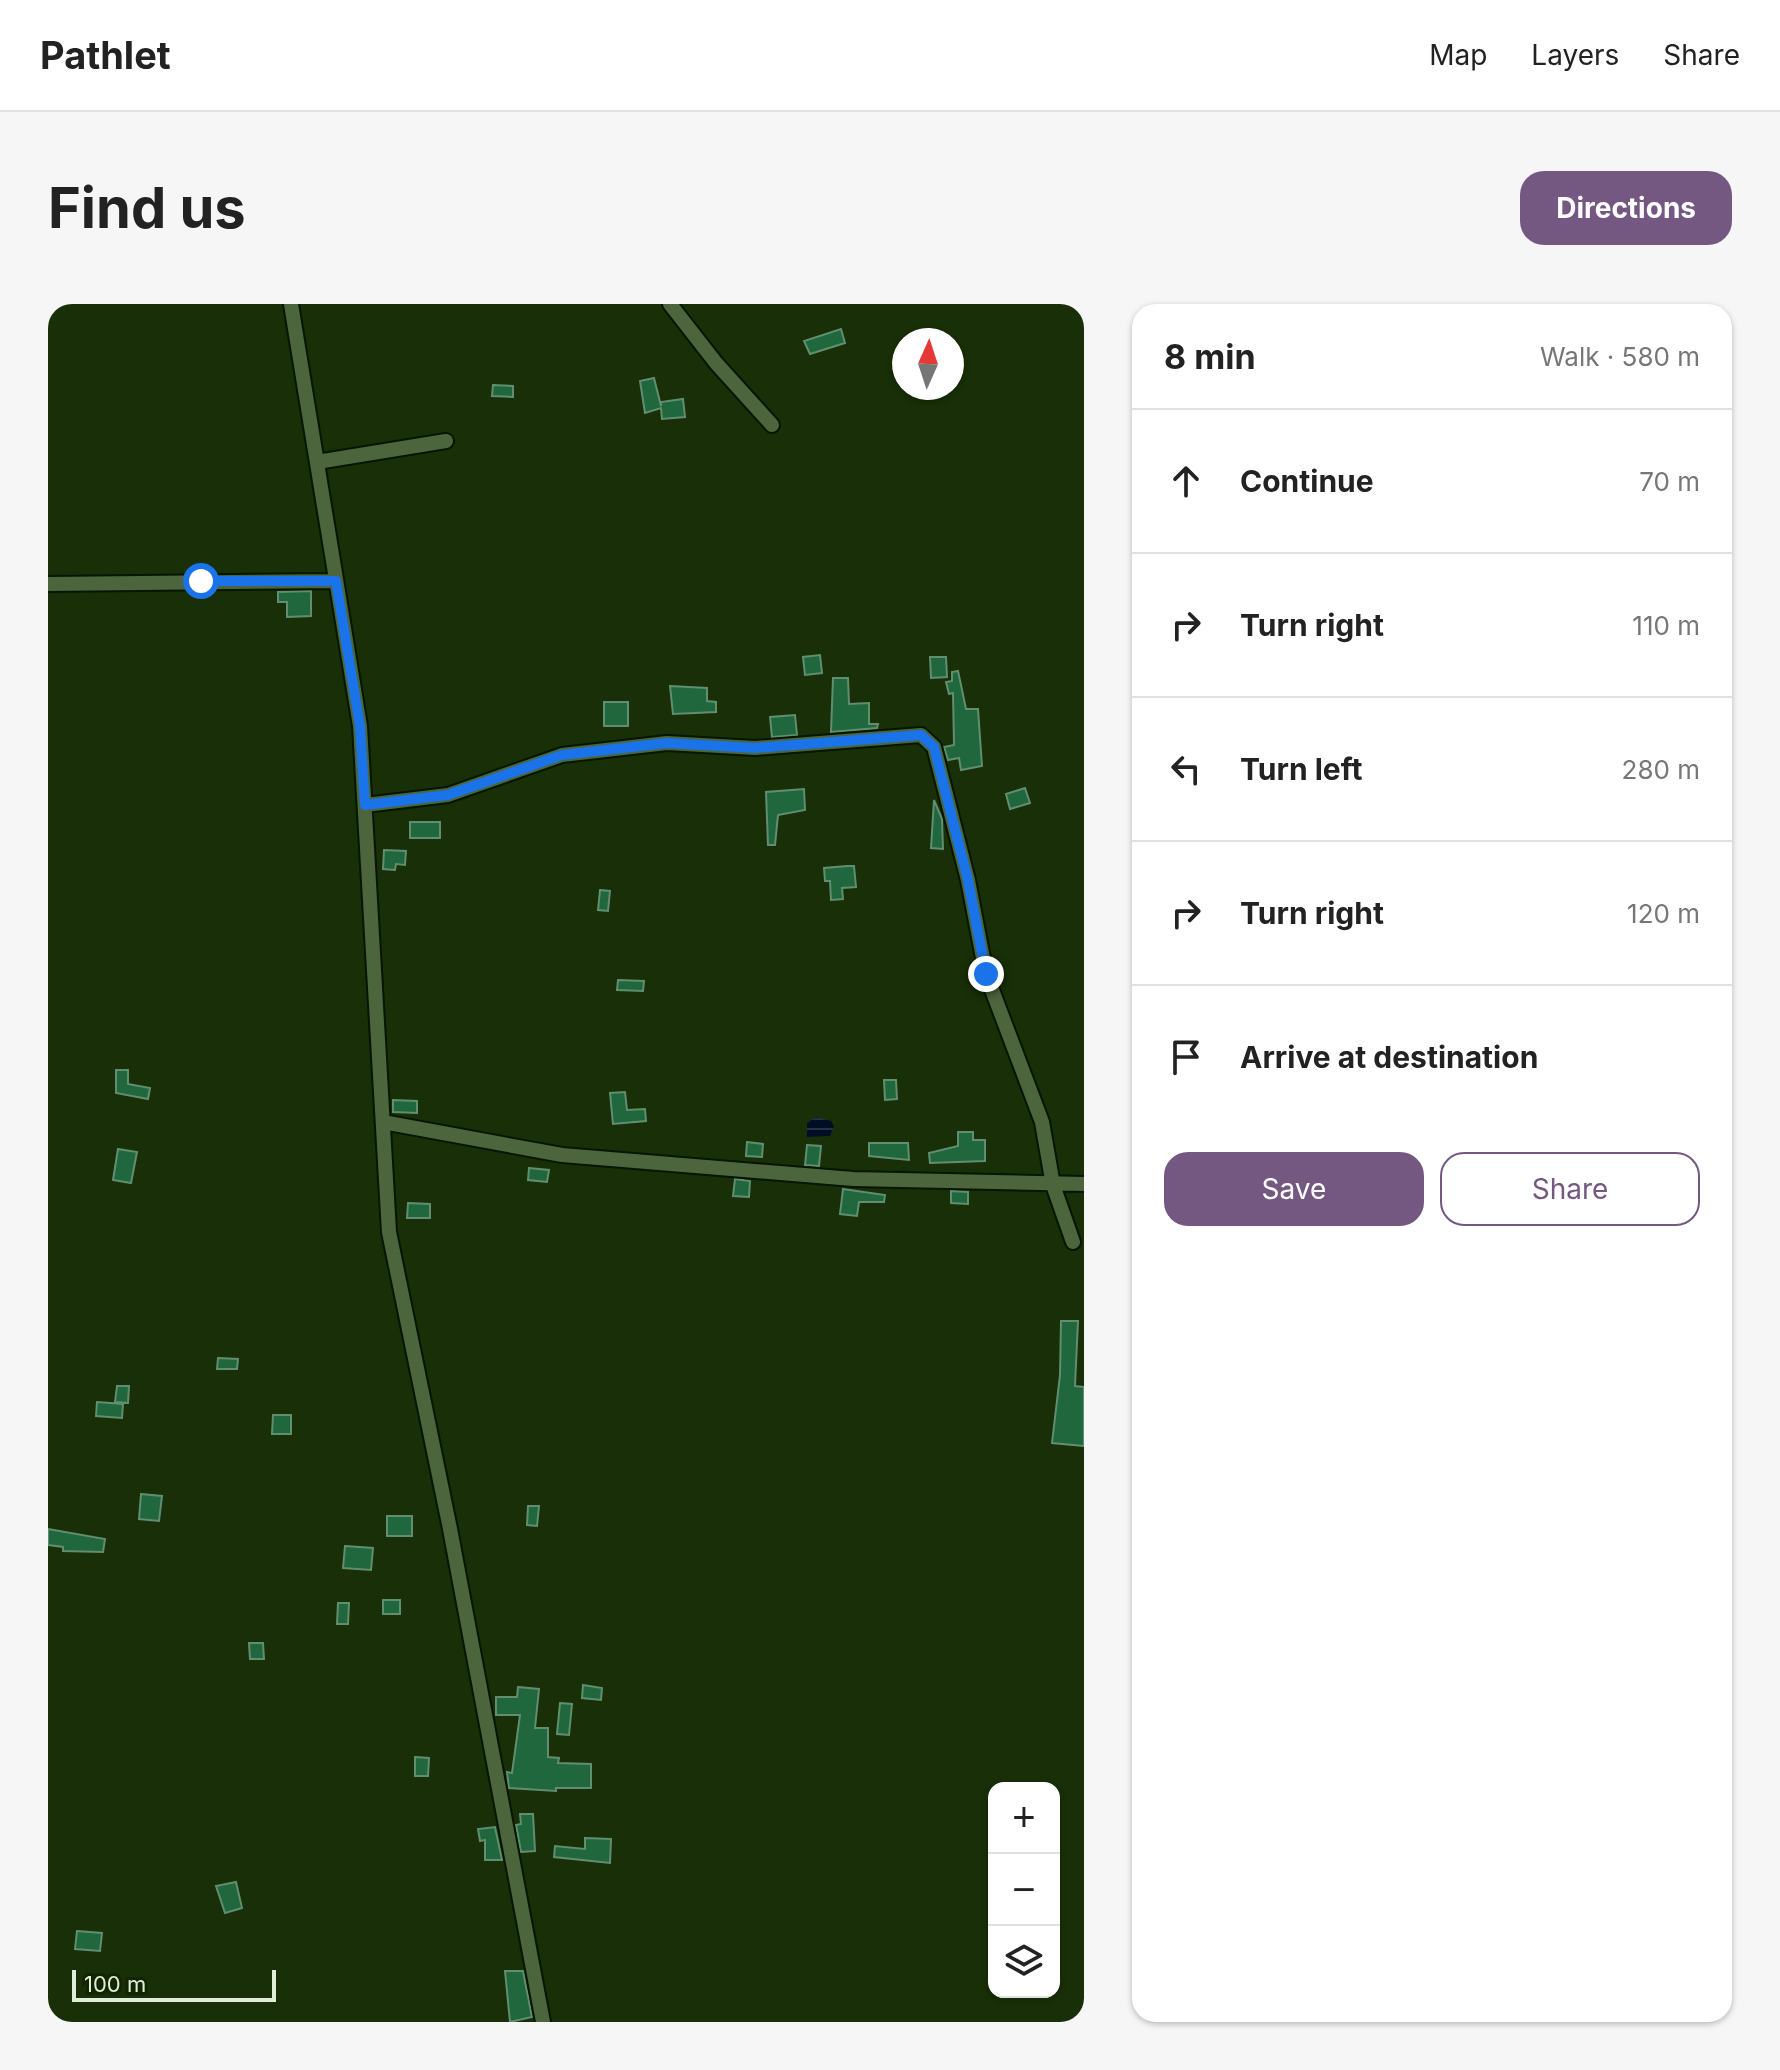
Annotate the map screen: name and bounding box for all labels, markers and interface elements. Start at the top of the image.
text: Pathlet [40,32,171,78]
text: Map [1429,38,1487,72]
text: Layers [1531,38,1619,72]
text: Share [1663,38,1740,72]
button: Directions [1520,171,1732,245]
text: Find us [48,174,246,242]
north arrow [892,328,964,400]
text: 8 min [1164,336,1256,377]
text: Walk · 580 m [1540,341,1700,372]
icon: ahead [1164,459,1208,503]
text: Continue [1240,463,1374,499]
text: 70 m [1639,466,1700,497]
route start [183,563,219,599]
icon: right [1164,603,1208,647]
text: Turn right [1240,607,1384,643]
text: 110 m [1632,610,1700,641]
icon: left [1164,747,1208,791]
text: Turn left [1240,751,1362,787]
text: 280 m [1622,754,1700,785]
icon: right [1164,891,1208,935]
text: Turn right [1240,895,1384,931]
text: 120 m [1627,898,1700,929]
route end [968,956,1004,992]
icon: arrive [1164,1035,1208,1079]
text: Arrive at destination [1240,1039,1538,1075]
button: Save [1164,1152,1424,1226]
button: Share [1440,1152,1700,1226]
map controls [988,1782,1060,1998]
button: + [988,1782,1060,1854]
button: − [988,1854,1060,1926]
button: layers [988,1926,1060,1998]
scale bar [72,1966,276,2002]
text: 100 m [84,1971,146,1997]

